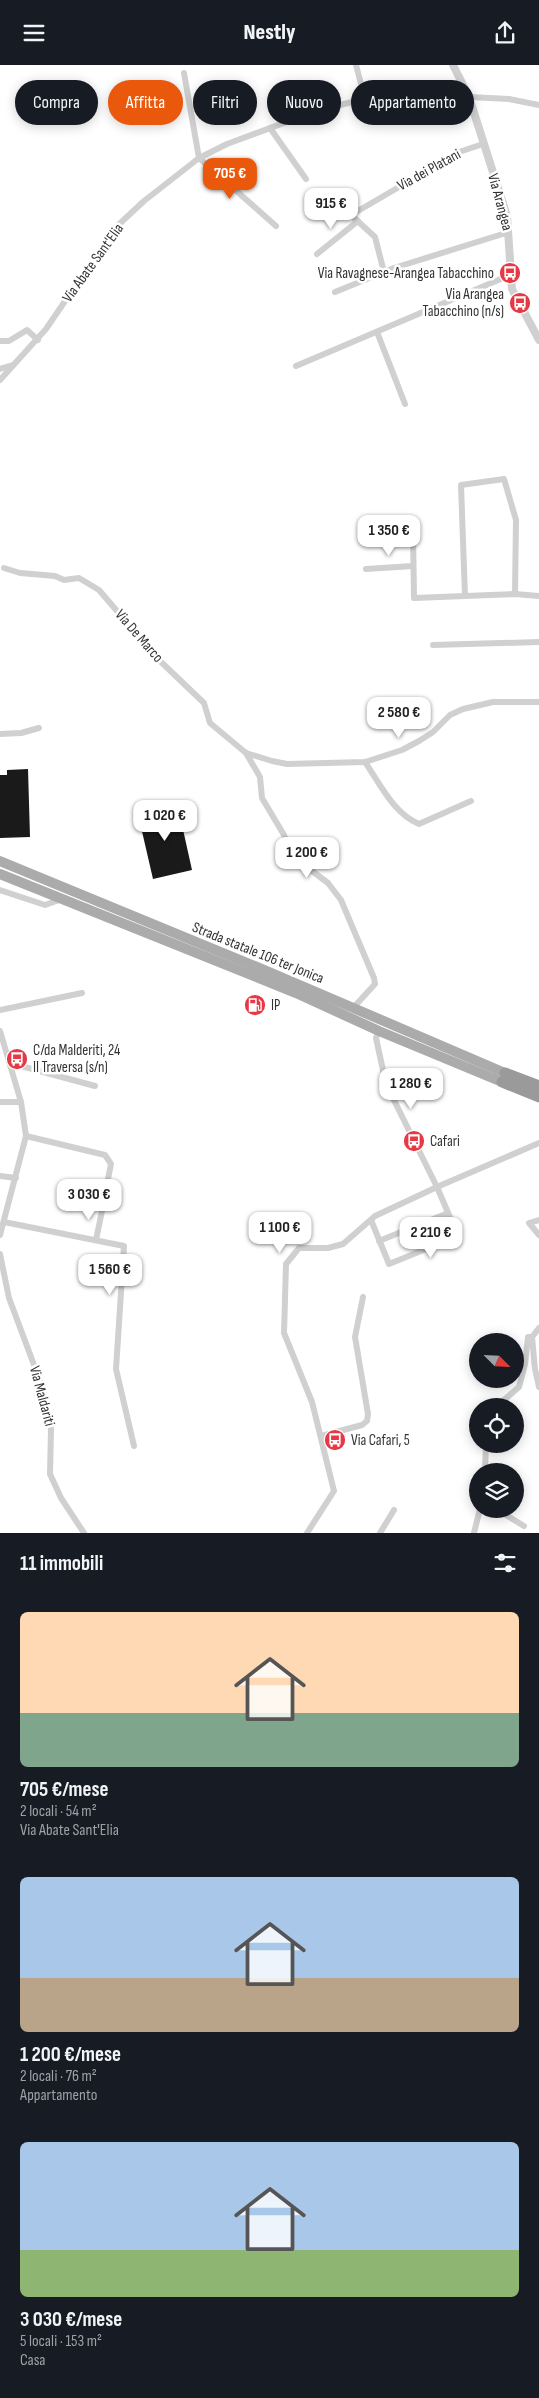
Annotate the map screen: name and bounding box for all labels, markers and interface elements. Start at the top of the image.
icon: menu [20,19,48,47]
text: Nestly [244,19,295,46]
icon: share [491,19,519,47]
chip: Compra [15,80,98,125]
chip: Affitta [108,80,183,125]
chip: Filtri [193,80,257,125]
chip: Nuovo [267,80,341,125]
chip: Appartamento [351,80,474,125]
street label: Via dei Platani [394,145,464,195]
pin: 705 € [195,157,265,200]
text: 705 € [214,164,246,183]
street label: Via Arangea [483,171,517,233]
pin: 915 € [296,187,366,230]
text: 915 € [315,194,347,213]
street label: Via Abate Sant'Elia [58,220,128,306]
bus stop icon: Via Ravagnese-Arangea Tabacchino [498,261,522,285]
place label: Via Ravagnese-Arangea Tabacchino [318,264,494,283]
place label: Via Arangea Tabacchino (n/s) [423,285,504,321]
bus stop icon: Via Arangea Tabacchino (n/s) [508,291,532,315]
pin: 1 350 € [343,515,435,557]
text: 1 350 € [368,521,410,540]
street label: Via De Marco [111,605,167,667]
pin: 2 580 € [353,697,445,739]
text: 2 580 € [378,703,420,722]
pin: 1 020 € [119,799,211,842]
text: 1 020 € [144,806,186,825]
pin: 1 200 € [261,837,353,879]
text: 1 200 € [286,843,328,862]
street label: Strada statale 106 ter Jonica [189,918,327,988]
fuel station icon: IP [243,993,267,1017]
place label: IP [271,996,280,1015]
place label: C/da Malderiti, 24 II Traversa (s/n) [33,1041,120,1077]
bus stop icon: C/da Malderiti, 24 II Traversa (s/n) [5,1047,29,1071]
pin: 1 280 € [365,1067,457,1110]
text: 1 280 € [390,1074,432,1093]
bus stop icon: Cafari [402,1129,426,1153]
place label: Cafari [430,1132,460,1151]
pin: 3 030 € [43,1179,135,1221]
text: 3 030 € [68,1185,110,1204]
pin: 1 100 € [234,1211,326,1254]
pin: 2 210 € [385,1217,477,1259]
text: 1 100 € [260,1218,300,1237]
text: 2 210 € [410,1223,452,1242]
pin: 1 560 € [64,1253,156,1296]
text: 1 560 € [89,1260,131,1279]
north arrow [469,1333,524,1387]
map controls [469,1333,524,1518]
street label: Via Maldariti [25,1364,59,1428]
button: locate [469,1398,524,1453]
bus stop icon: Via Cafari, 5 [323,1428,347,1452]
place label: Via Cafari, 5 [351,1431,410,1450]
button: layers [469,1463,524,1518]
icon: filters [491,1549,519,1577]
text: 11 immobili [20,1551,103,1576]
icon: home [225,1644,315,1734]
text: 705 €/mese [20,1777,109,1802]
text: 2 locali · 54 m² [20,1802,97,1821]
text: Via Abate Sant'Elia [20,1821,119,1840]
icon: home [225,1909,315,1999]
text: 1 200 €/mese [20,2042,121,2067]
text: 2 locali · 76 m² [20,2067,97,2086]
text: Appartamento [20,2086,97,2105]
icon: home [225,2174,315,2264]
text: 3 030 €/mese [20,2307,122,2332]
text: 5 locali · 153 m² [20,2332,102,2351]
text: Casa [20,2351,46,2370]

